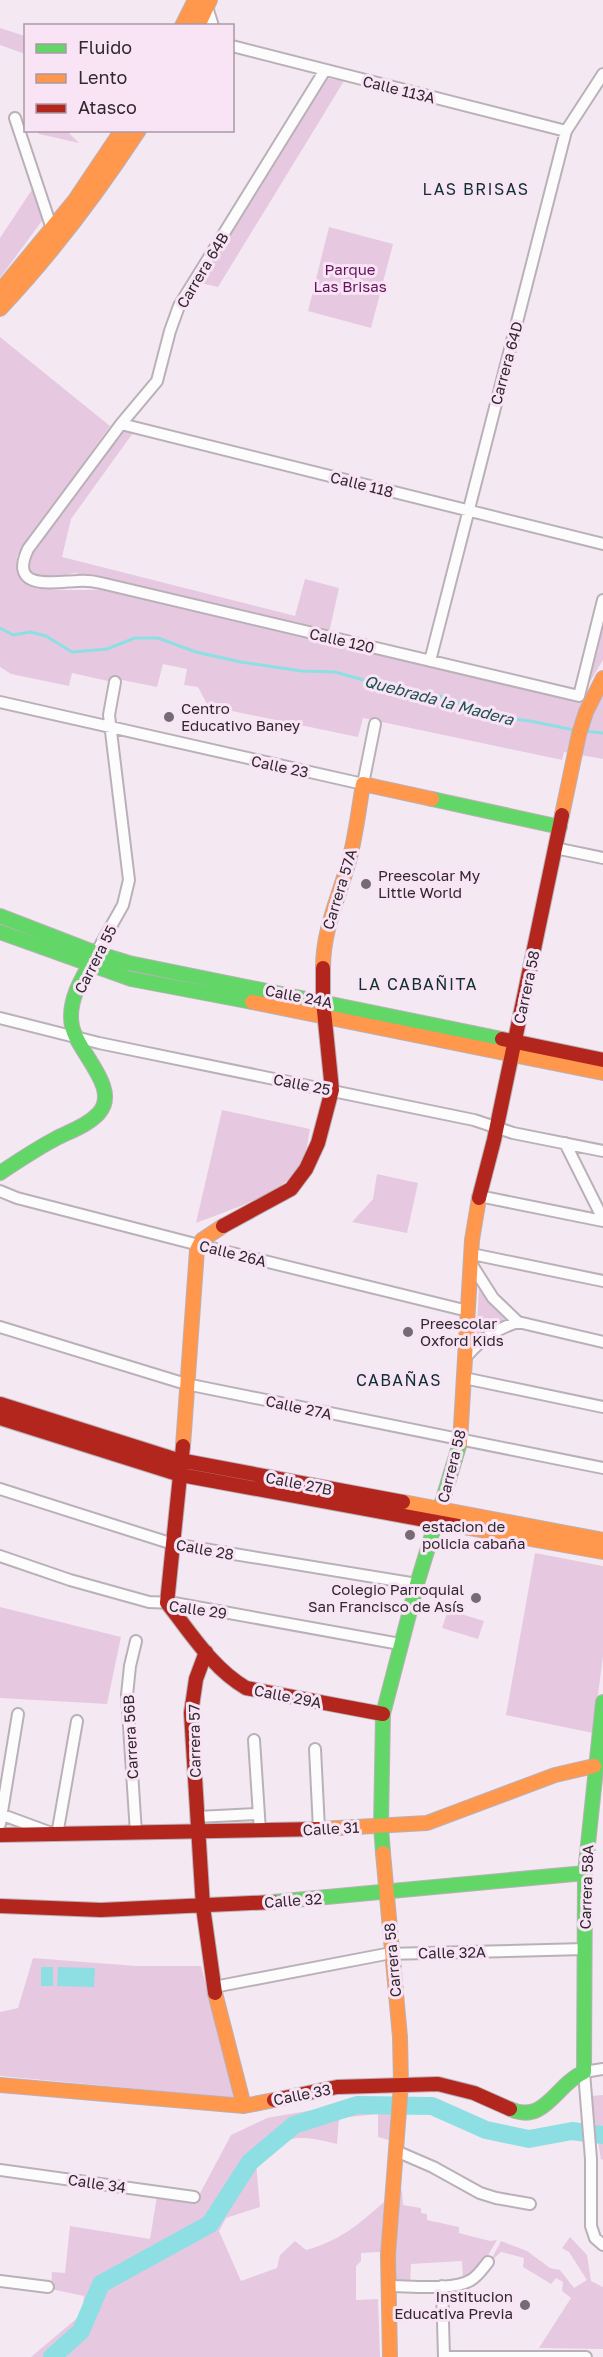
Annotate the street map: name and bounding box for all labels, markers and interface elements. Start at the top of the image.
legend [24,24,234,132]
text: Fluido [78,36,132,58]
text: Lento [78,66,127,88]
street label: Calle 113A [361,71,437,107]
text: Atasco [78,96,137,118]
district label: LAS BRISAS [423,179,529,199]
street label: Carrera 64B [172,229,232,311]
park label: Parque Las Brisas [313,260,387,295]
street label: Carrera 64D [486,319,526,407]
street label: Calle 118 [329,467,395,501]
street label: Calle 120 [308,624,376,656]
water label: Quebrada la Madera [362,670,517,730]
place label: Centro Educativo Baney [181,699,301,734]
marker: Centro Educativo Baney [162,710,176,724]
street label: Calle 23 [250,751,310,781]
street label: Carrera 57A [318,846,360,932]
place label: Preescolar My Little World [378,866,481,901]
marker: Preescolar My Little World [359,877,373,891]
street label: Carrera 55 [70,922,120,996]
street label: Carrera 58 [509,949,543,1025]
district label: LA CABAÑITA [358,974,478,994]
street label: Calle 24A [264,981,334,1011]
street label: Calle 25 [272,1070,332,1098]
street label: Calle 26A [198,1236,268,1270]
place label: Preescolar Oxford Kids [420,1314,504,1349]
marker: Preescolar Oxford Kids [401,1325,415,1339]
district label: CABAÑAS [356,1370,442,1390]
street label: Calle 27A [264,1391,334,1423]
street label: Carrera 58 [433,1428,469,1504]
street label: Calle 27B [264,1468,334,1498]
place label: estacion de policia cabaña [422,1517,526,1552]
marker: estacion de policia cabaña [403,1528,417,1542]
street label: Calle 28 [175,1535,235,1563]
place label: Colegio Parroquial San Francisco de Asís [308,1580,464,1615]
marker: Colegio Parroquial San Francisco de Asís [469,1591,483,1605]
street label: Calle 29 [168,1596,228,1622]
street label: Calle 29A [253,1681,323,1711]
street label: Carrera 56B [119,1694,141,1780]
street label: Carrera 57 [184,1704,204,1778]
street label: Calle 31 [302,1818,360,1838]
street label: Carrera 58A [576,1844,596,1930]
street label: Calle 32 [263,1889,323,1911]
street label: Carrera 58 [380,1922,404,1998]
street label: Calle 32A [418,1942,486,1962]
street label: Calle 33 [272,2080,332,2108]
street label: Calle 34 [67,2170,127,2196]
place label: Institucion Educativa Previa [394,2287,513,2322]
marker: Institucion Educativa Previa [518,2298,532,2312]

